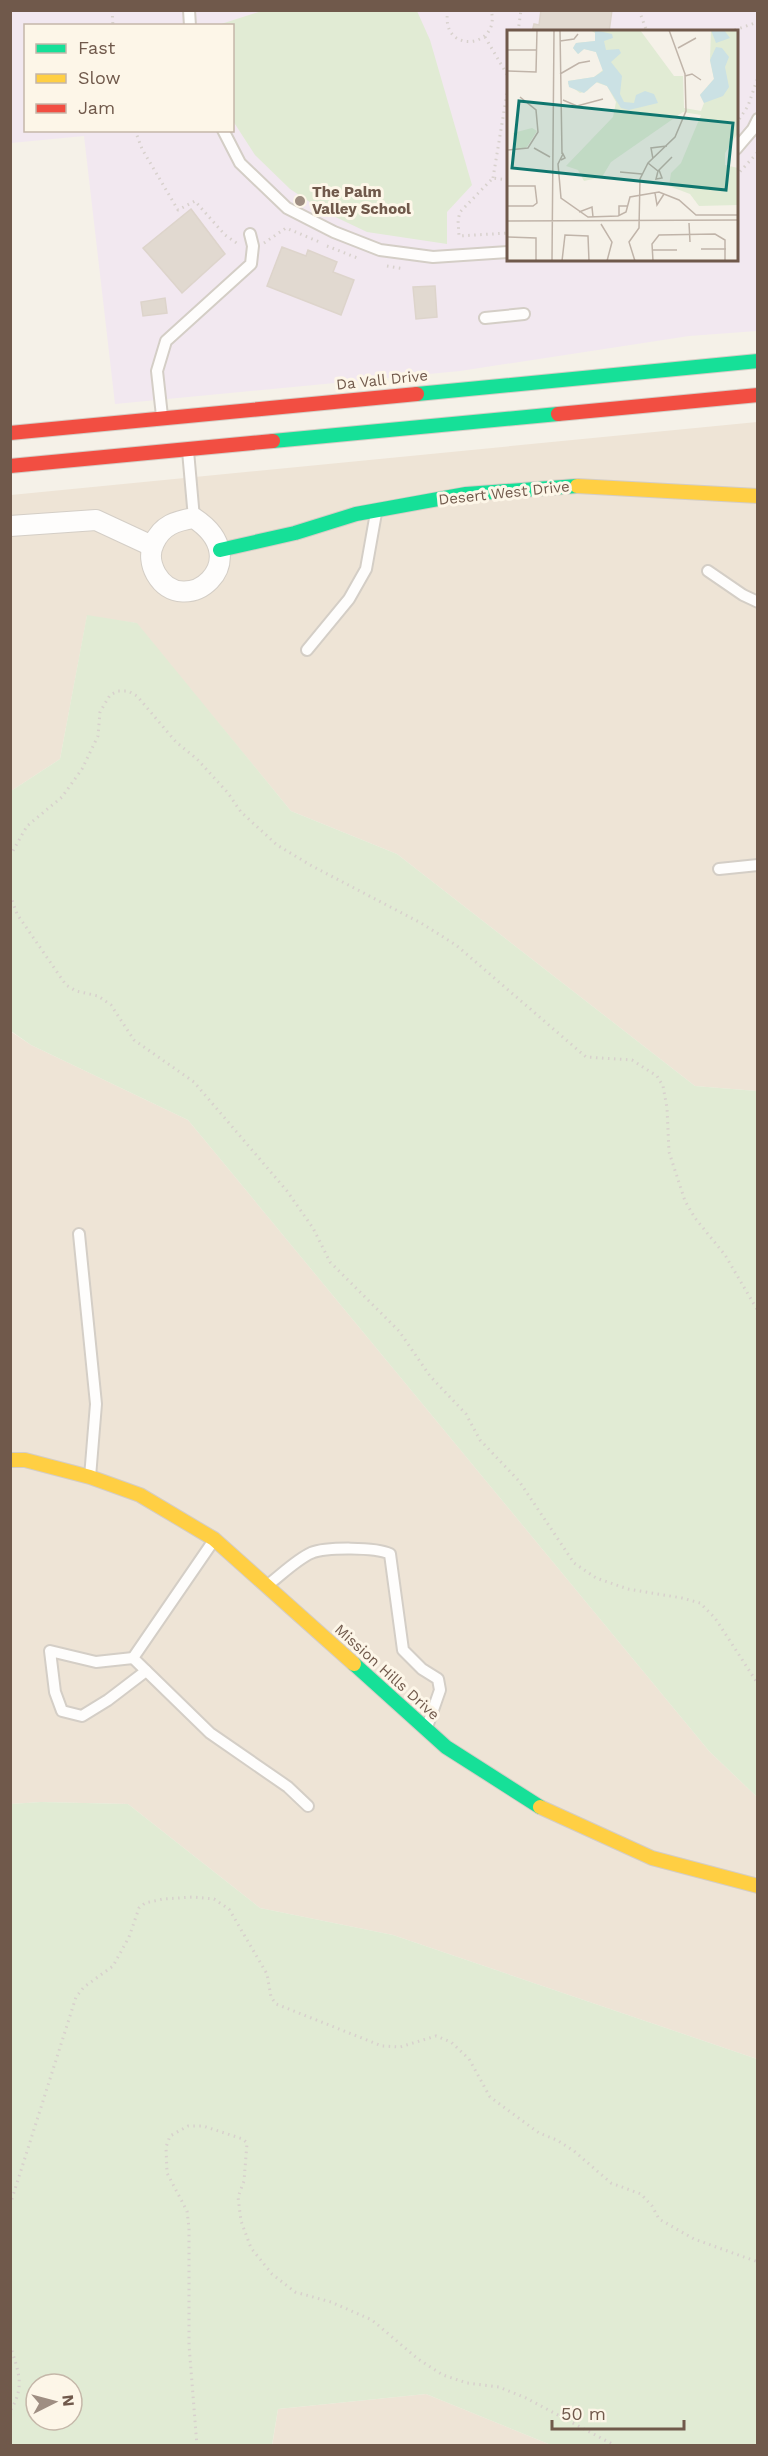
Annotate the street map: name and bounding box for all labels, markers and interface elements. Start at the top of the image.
legend [24,24,234,132]
inset map [507,30,738,261]
text: Fast [78,37,116,58]
text: Slow [78,67,121,88]
text: Jam [78,97,115,118]
place label: The Palm Valley School [312,183,411,218]
marker: The Palm Valley School [293,194,307,208]
street label: Da Vall Drive [335,366,429,394]
street label: Desert West Drive [437,477,571,509]
street label: Mission Hills Drive [331,1620,443,1724]
north arrow [24,2372,84,2432]
scale bar [552,2393,684,2431]
text: N [58,2394,78,2407]
text: 50 m [561,2403,606,2424]

